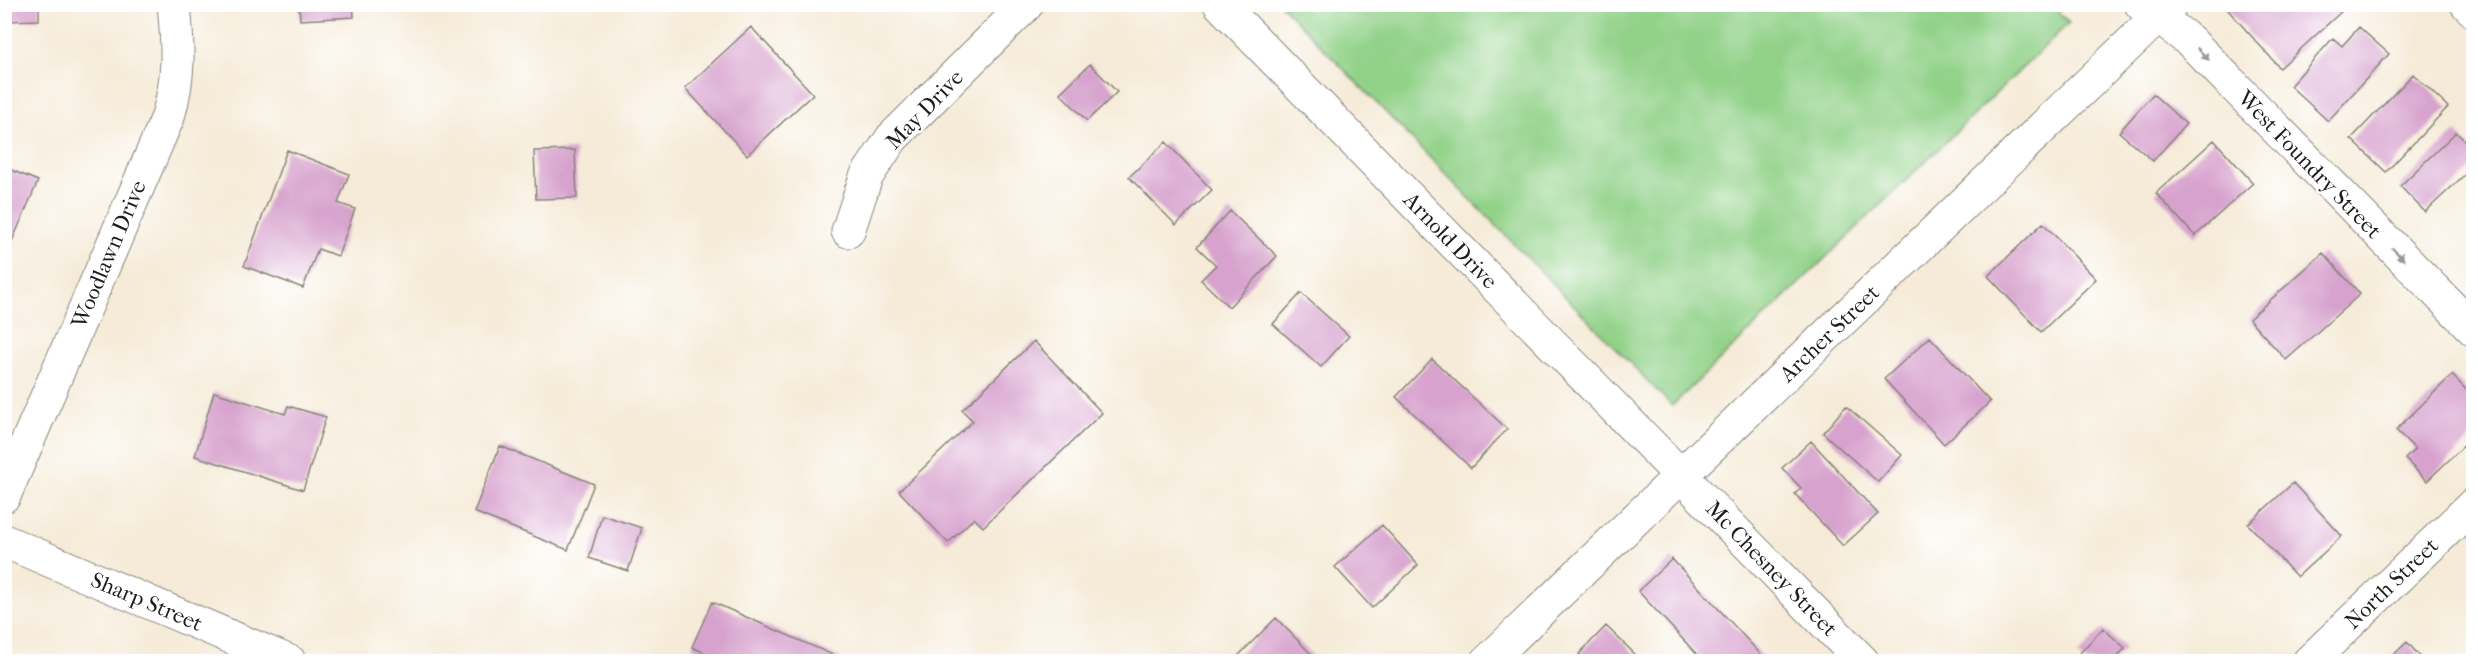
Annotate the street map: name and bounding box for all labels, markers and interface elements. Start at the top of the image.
one-way arrow [2195,47,2209,61]
street label: May Drive [881,65,969,155]
street label: West Foundry Street [2231,85,2387,244]
street label: Woodlawn Drive [66,177,152,333]
street label: Arnold Drive [1397,186,1503,294]
one-way arrow [2391,246,2405,261]
street label: Archer Street [1774,280,1885,388]
street label: Mc Chesney Street [1700,496,1843,642]
street label: North Street [2340,533,2444,635]
street label: Sharp Street [87,567,206,637]

